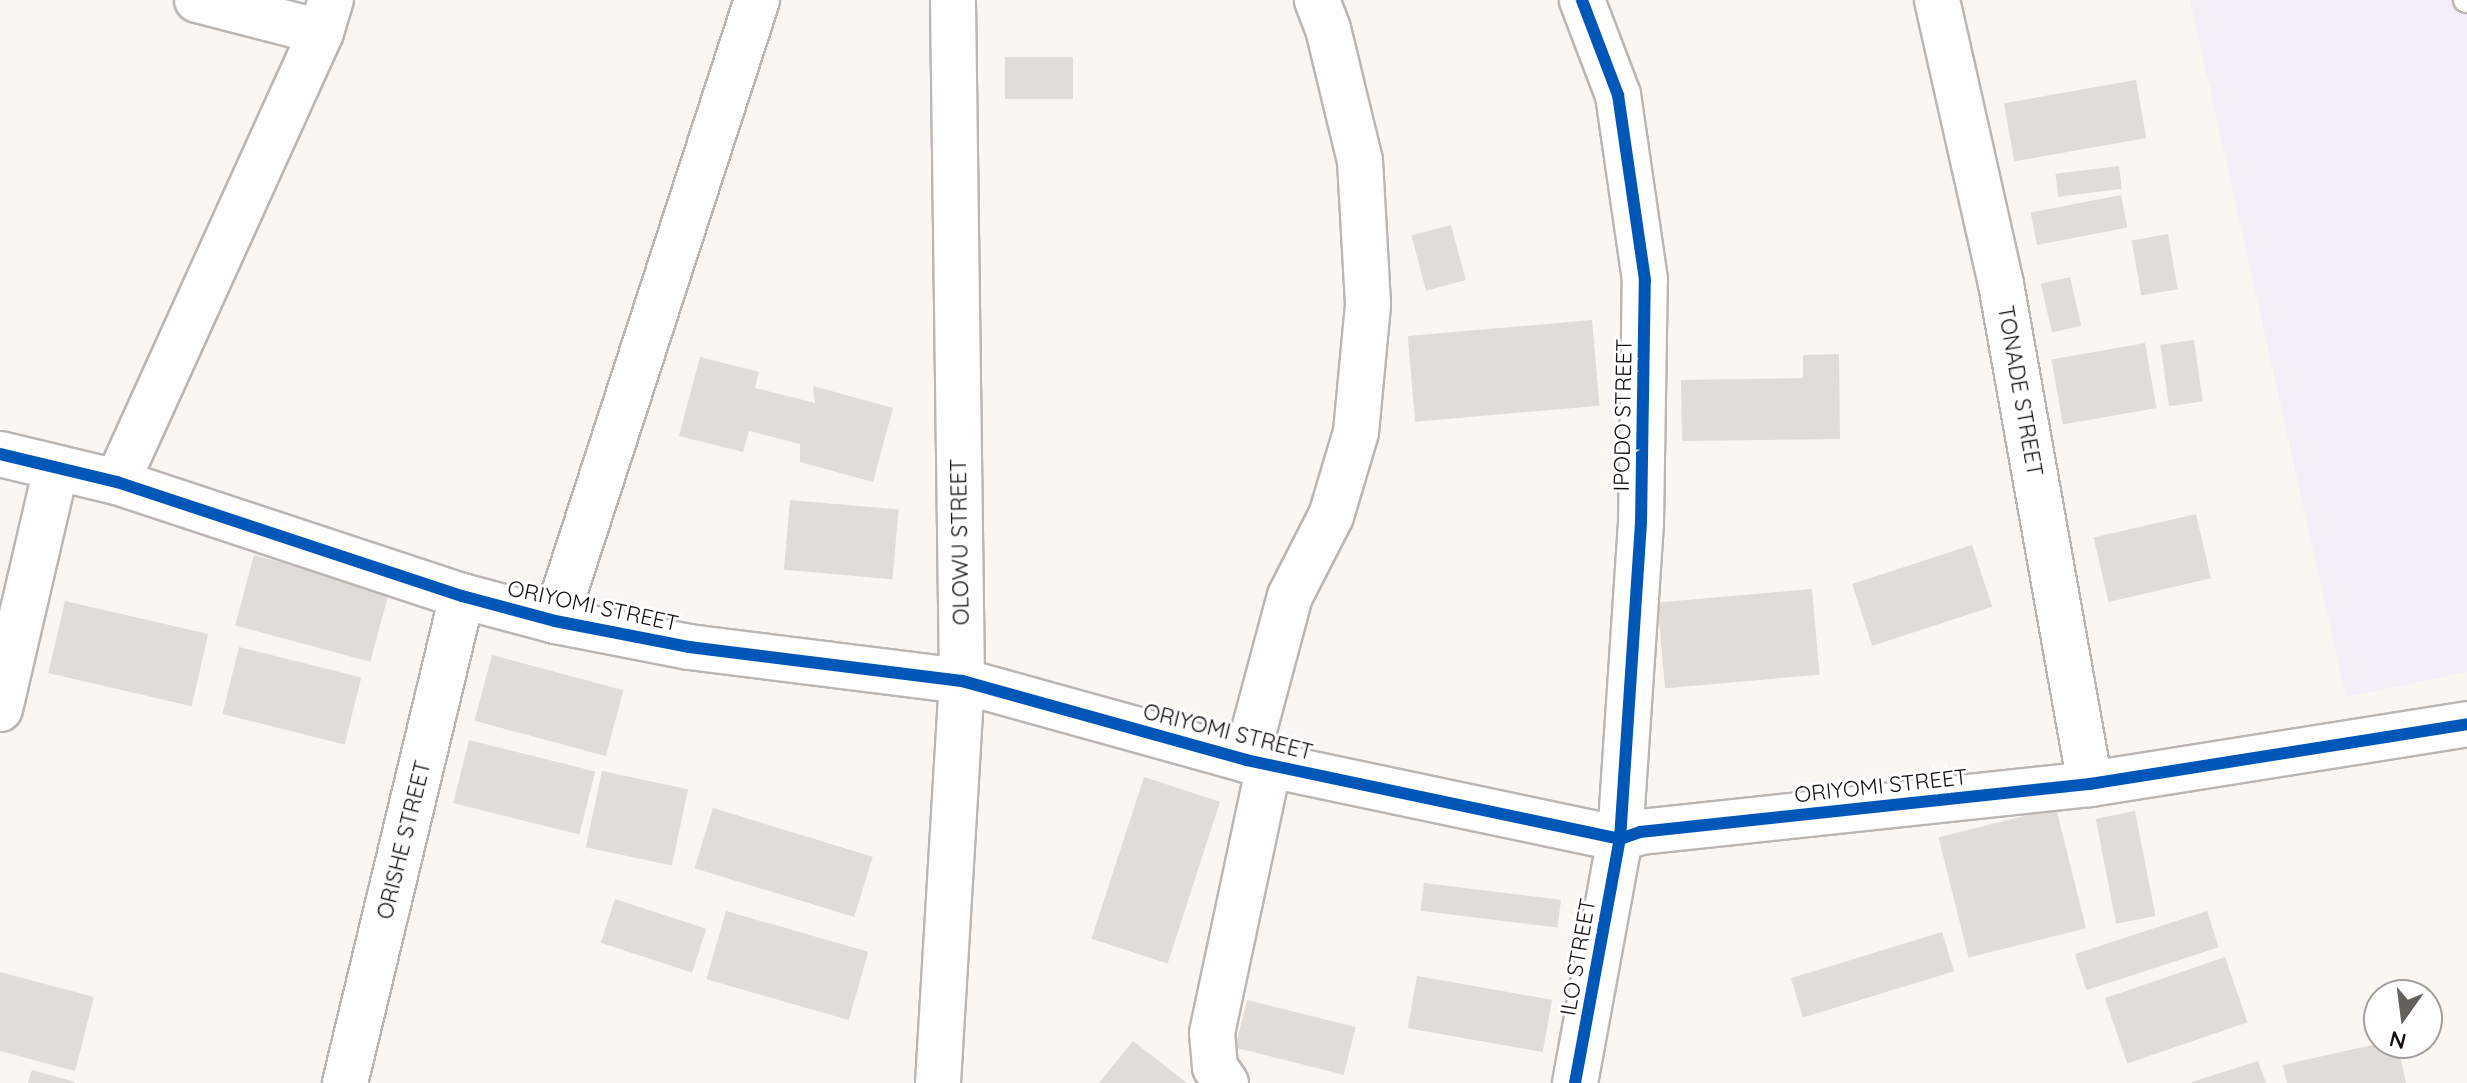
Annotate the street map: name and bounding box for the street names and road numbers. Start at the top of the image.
street label: TONADE STREET [1992,304,2048,478]
street label: IPODO STREET [1608,338,1638,492]
street label: OLOWU STREET [945,458,975,626]
street label: ORIYOMI STREET [505,575,681,637]
street label: ORIYOMI STREET [1140,698,1316,766]
street label: ORISHE STREET [372,758,436,922]
street label: ORIYOMI STREET [1793,764,1969,808]
street label: ILO STREET [1555,896,1601,1018]

